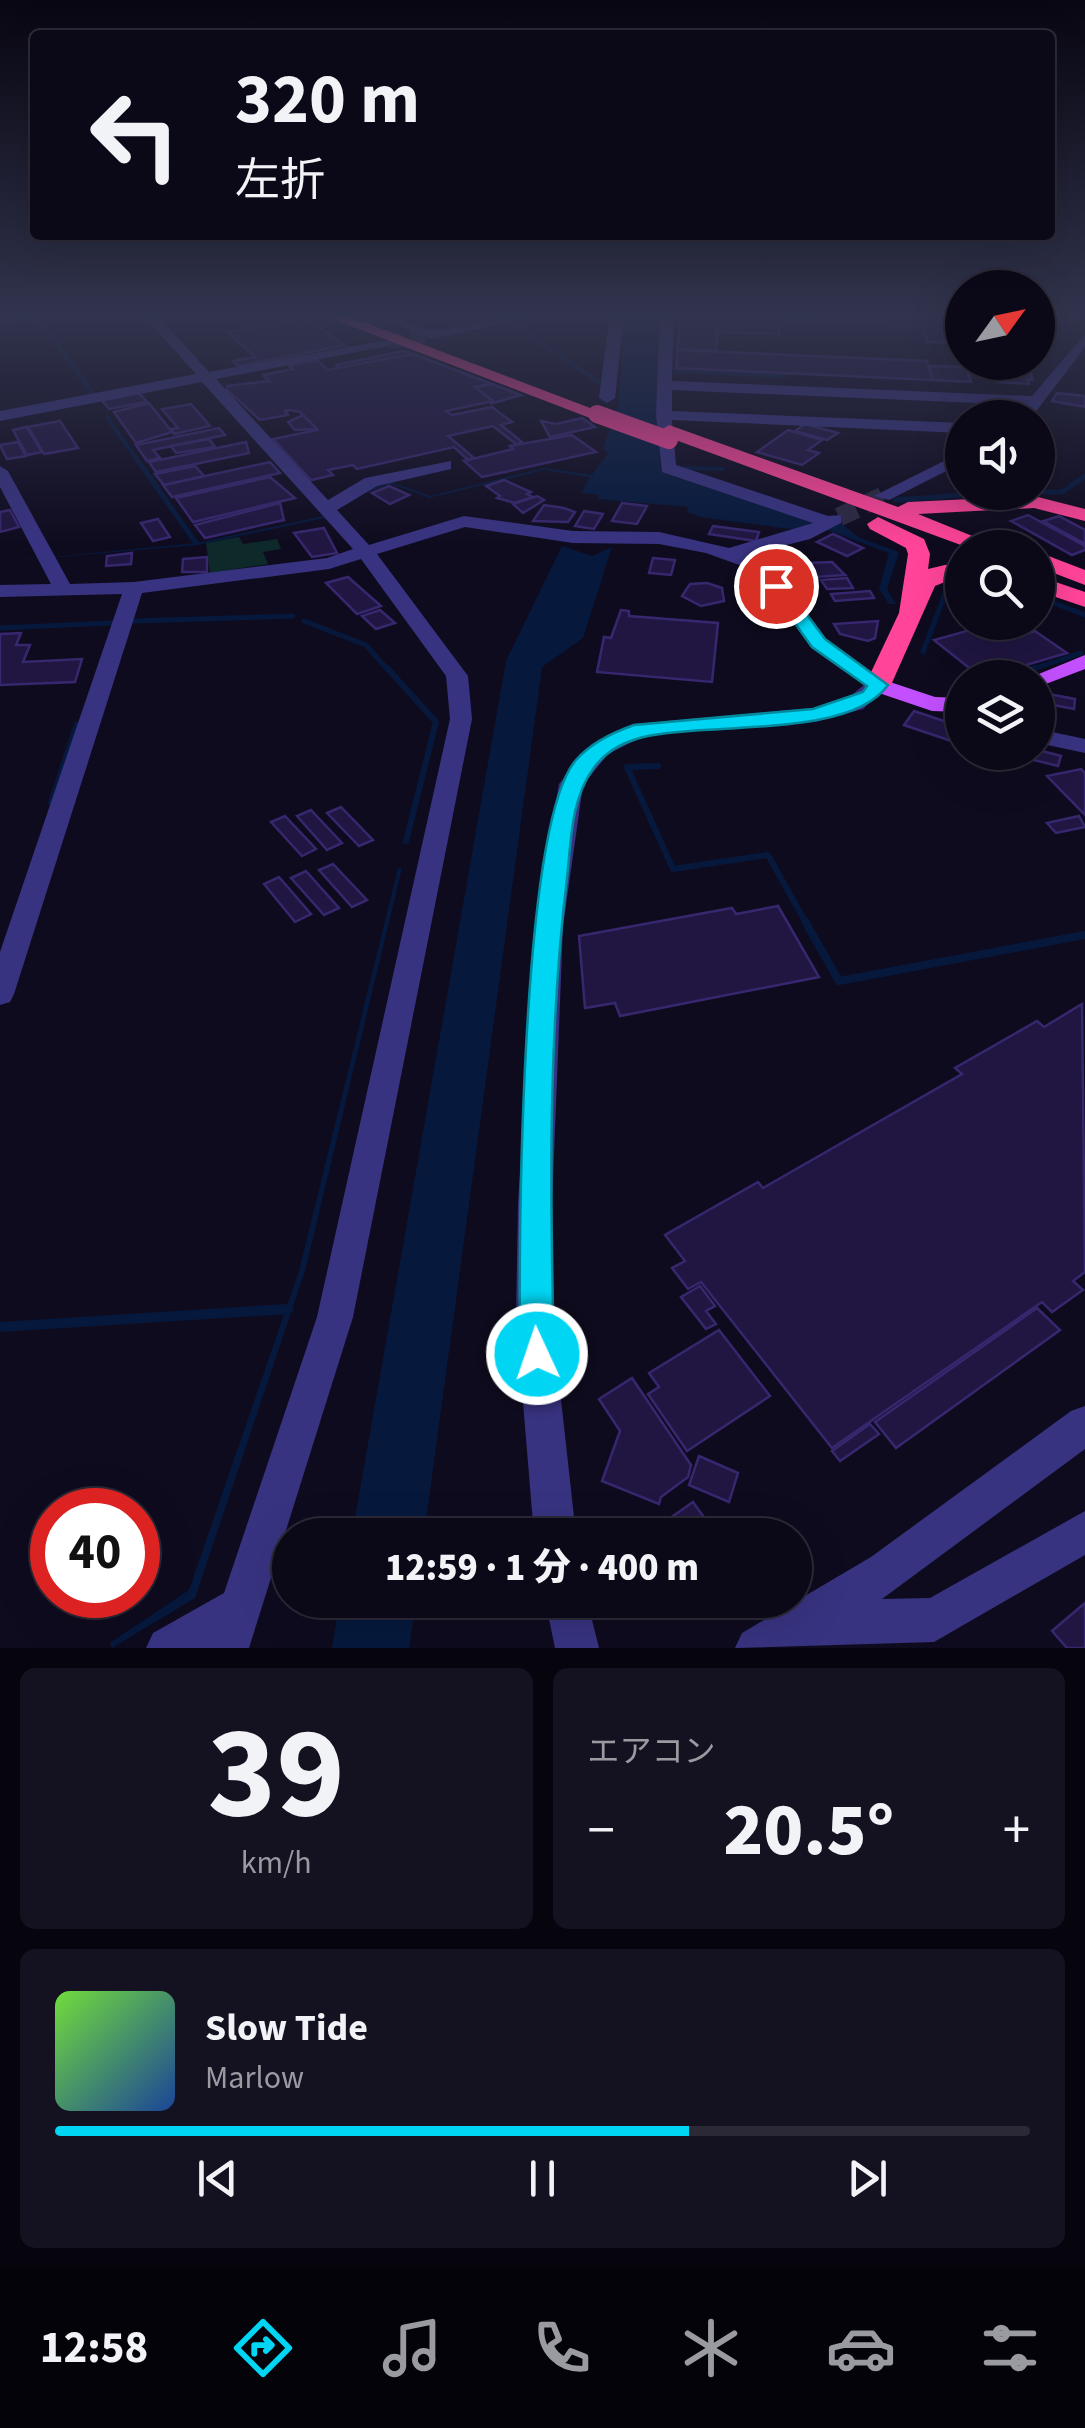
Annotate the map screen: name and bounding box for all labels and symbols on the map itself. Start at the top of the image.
north arrow [945,270,1055,380]
pin [734,544,819,629]
position arrow [485,1302,589,1406]
speed limit sign: 40 [30,1488,160,1618]

